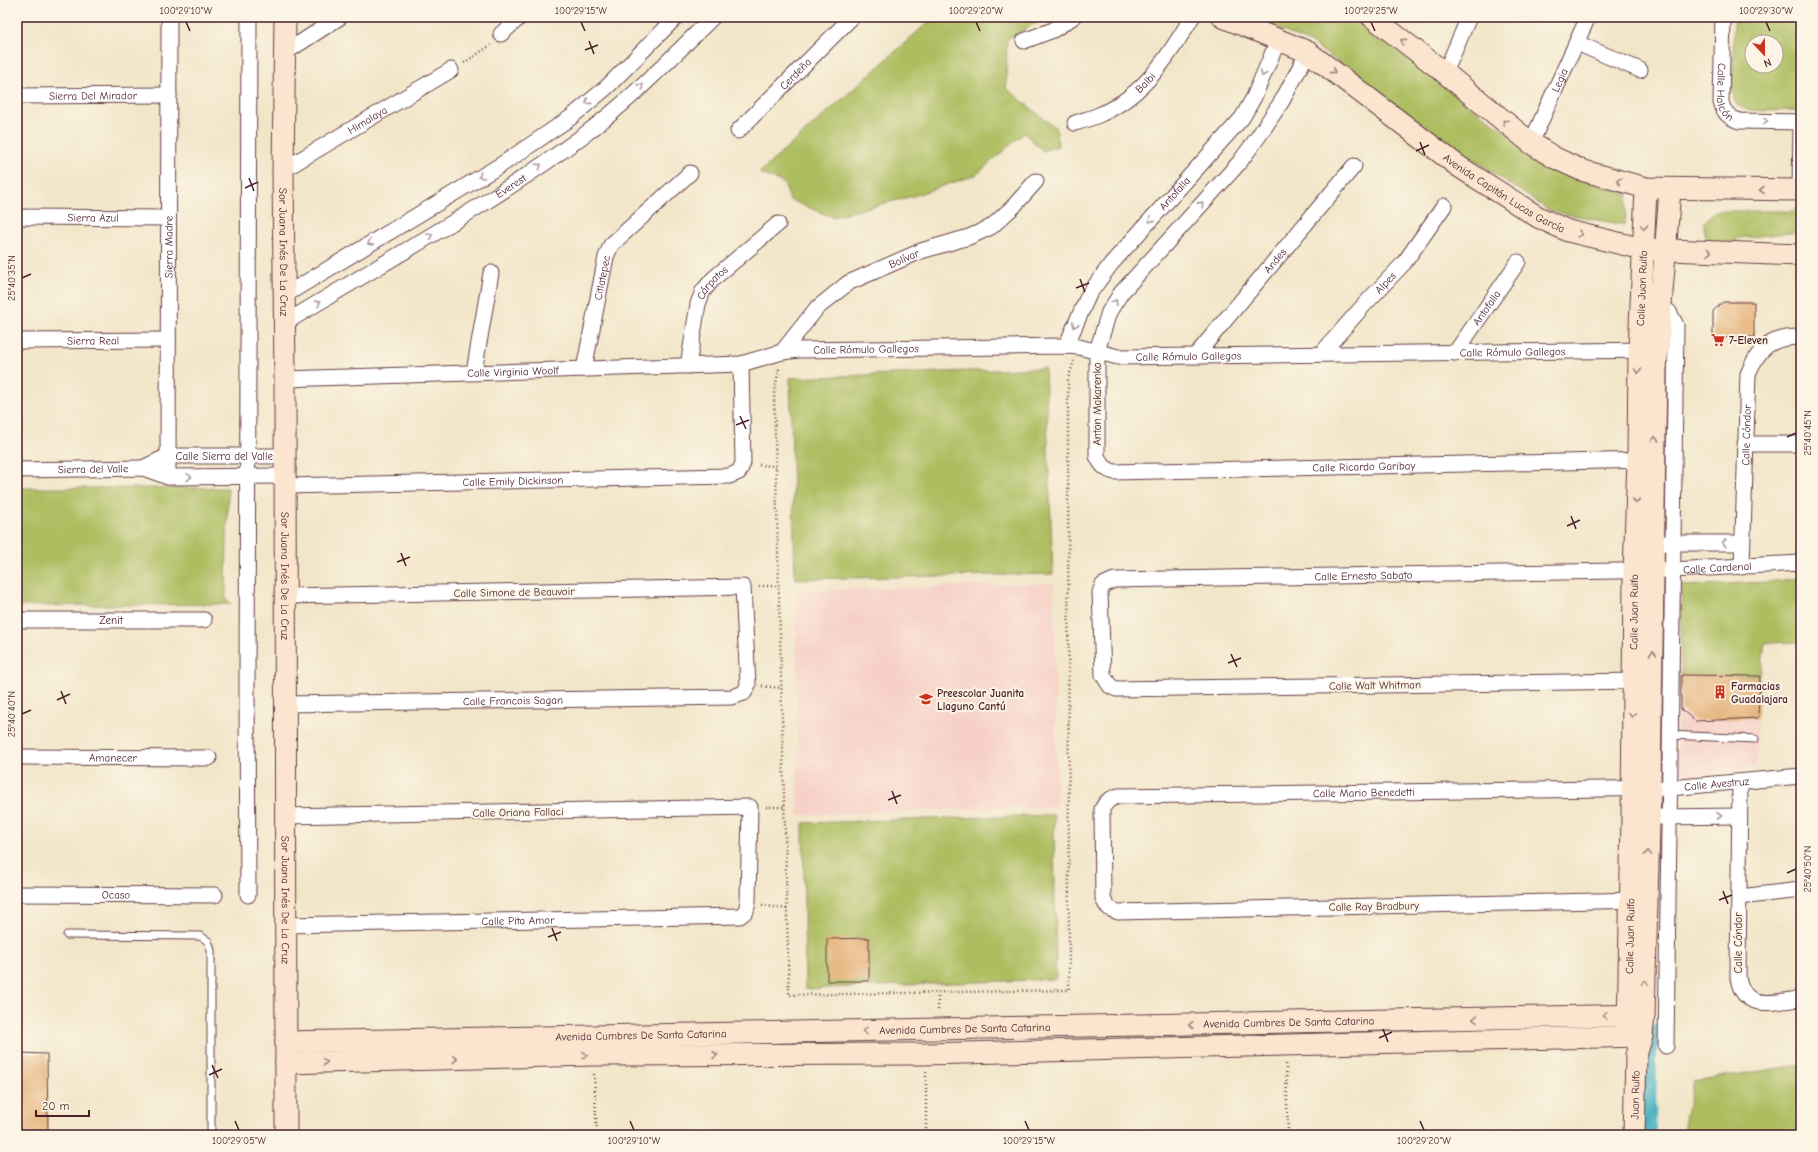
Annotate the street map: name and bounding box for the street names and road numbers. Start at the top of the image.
street label: Cerdeña [777,56,814,93]
street label: Calle Halcón [1714,63,1736,124]
street label: Legia [1549,66,1571,94]
street label: Balbi [1133,70,1158,96]
street label: Sierra Del Mirador [49,89,138,103]
street label: Himalaya [345,104,390,137]
street label: Avenida Capitán Lucas García [1441,151,1567,236]
street label: Everest [493,171,529,201]
street label: Antofalla [1157,174,1193,213]
street label: Sor Juana Inés De La Cruz [276,188,290,316]
street label: Sierra Azul [67,211,119,225]
street label: Sierra Madre [162,215,176,278]
street label: Bolívar [887,246,922,271]
street label: Andes [1261,246,1290,276]
street label: Calle Juan Rulfo [1634,250,1650,326]
street label: Citlatepec [592,254,613,301]
street label: Cárpatos [694,263,731,301]
street label: Alpes [1372,269,1399,296]
street label: Antofalla [1470,288,1504,328]
street label: Sierra Real [67,334,119,348]
street label: Calle Rómulo Gallegos [813,342,919,357]
street label: Calle Rómulo Gallegos [1460,345,1566,359]
street label: Calle Rómulo Gallegos [1136,349,1242,364]
street label: Anton Makarenko [1091,362,1104,446]
street label: Calle Virginia Woolf [467,364,560,380]
street label: Calle Cóndor [1739,404,1754,466]
street label: Calle Sierra del Valle [176,450,273,463]
street label: Calle Ricardo Garibay [1312,459,1416,475]
street label: Sierra del Valle [57,462,129,476]
street label: Calle Emily Dickinson [462,474,564,489]
street label: Sor Juana Inés De La Cruz [278,512,291,640]
street label: Calle Cardenal [1683,560,1752,576]
street label: Calle Ernesto Sabato [1314,569,1413,583]
street label: Calle Juan Rulfo [1627,574,1641,650]
street label: Calle Simone de Beauvoir [453,585,575,600]
street label: Zenit [99,614,124,627]
street label: Calle Walt Whitman [1329,678,1421,693]
street label: Calle Francois Sagan [463,694,563,708]
street label: Amanecer [89,751,138,765]
street label: Calle Avestruz [1684,775,1750,794]
street label: Calle Mario Benedetti [1313,786,1415,800]
street label: Calle Oriana Fallaci [472,805,564,820]
street label: Sor Juana Inés De La Cruz [279,836,292,964]
street label: Ocaso [102,888,130,902]
street label: Calle Juan Rulfo [1623,898,1637,974]
street label: Calle Ray Bradbury [1329,899,1419,914]
street label: Calle Cóndor [1732,912,1745,974]
street label: Calle Pita Amor [481,914,555,928]
street label: Avenida Cumbres De Santa Catarina [1203,1014,1375,1031]
street label: Avenida Cumbres De Santa Catarina [879,1021,1051,1037]
street label: Avenida Cumbres De Santa Catarina [555,1027,727,1044]
street label: Juan Rulfo [1628,1070,1643,1120]

